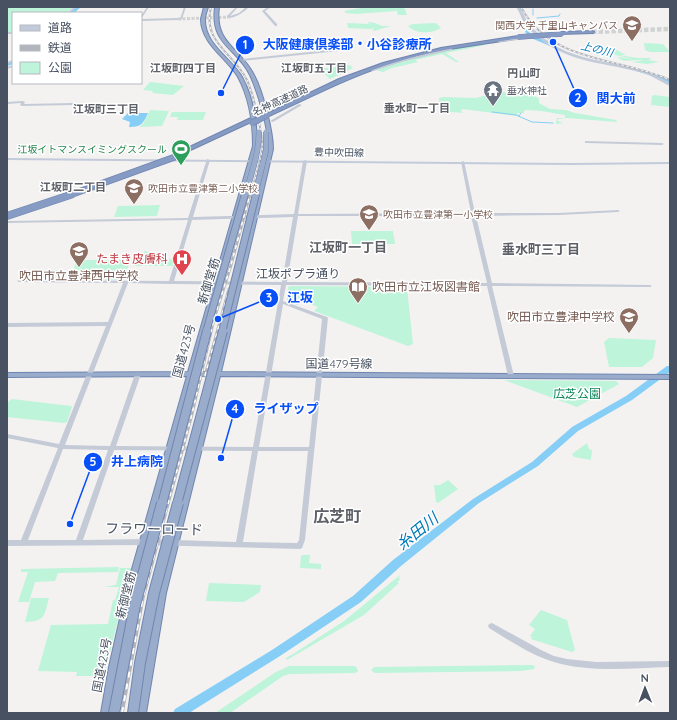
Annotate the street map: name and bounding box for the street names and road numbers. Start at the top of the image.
street label: 名神高速道路 [250,82,310,119]
street label: 豊中吹田線 [314,146,364,159]
street label: 新御堂筋 [194,256,223,306]
street label: 江坂ポプラ通り [256,266,340,281]
street label: 国道423号 [169,322,198,380]
street label: 国道479号線 [306,356,372,371]
street label: フラワーロード [105,519,203,539]
street label: 新御堂筋 [112,570,139,620]
street label: 国道423号 [89,636,114,693]

